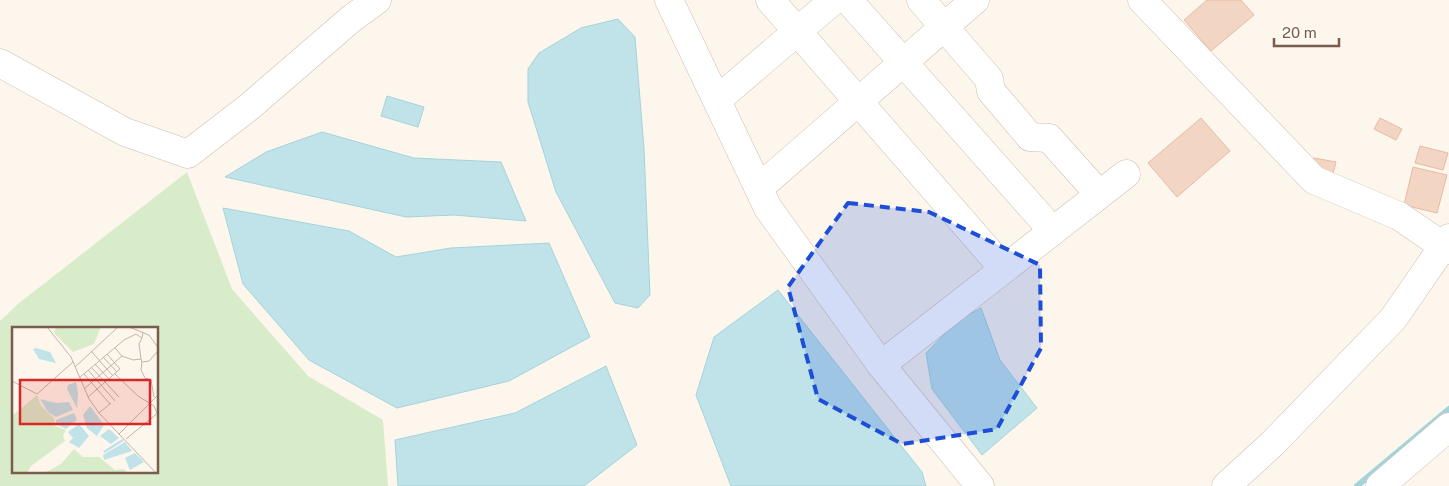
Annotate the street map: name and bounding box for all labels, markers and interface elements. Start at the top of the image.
scale bar [1274,15,1339,47]
text: 20 m [1282,24,1317,41]
inset map [12,327,159,474]

